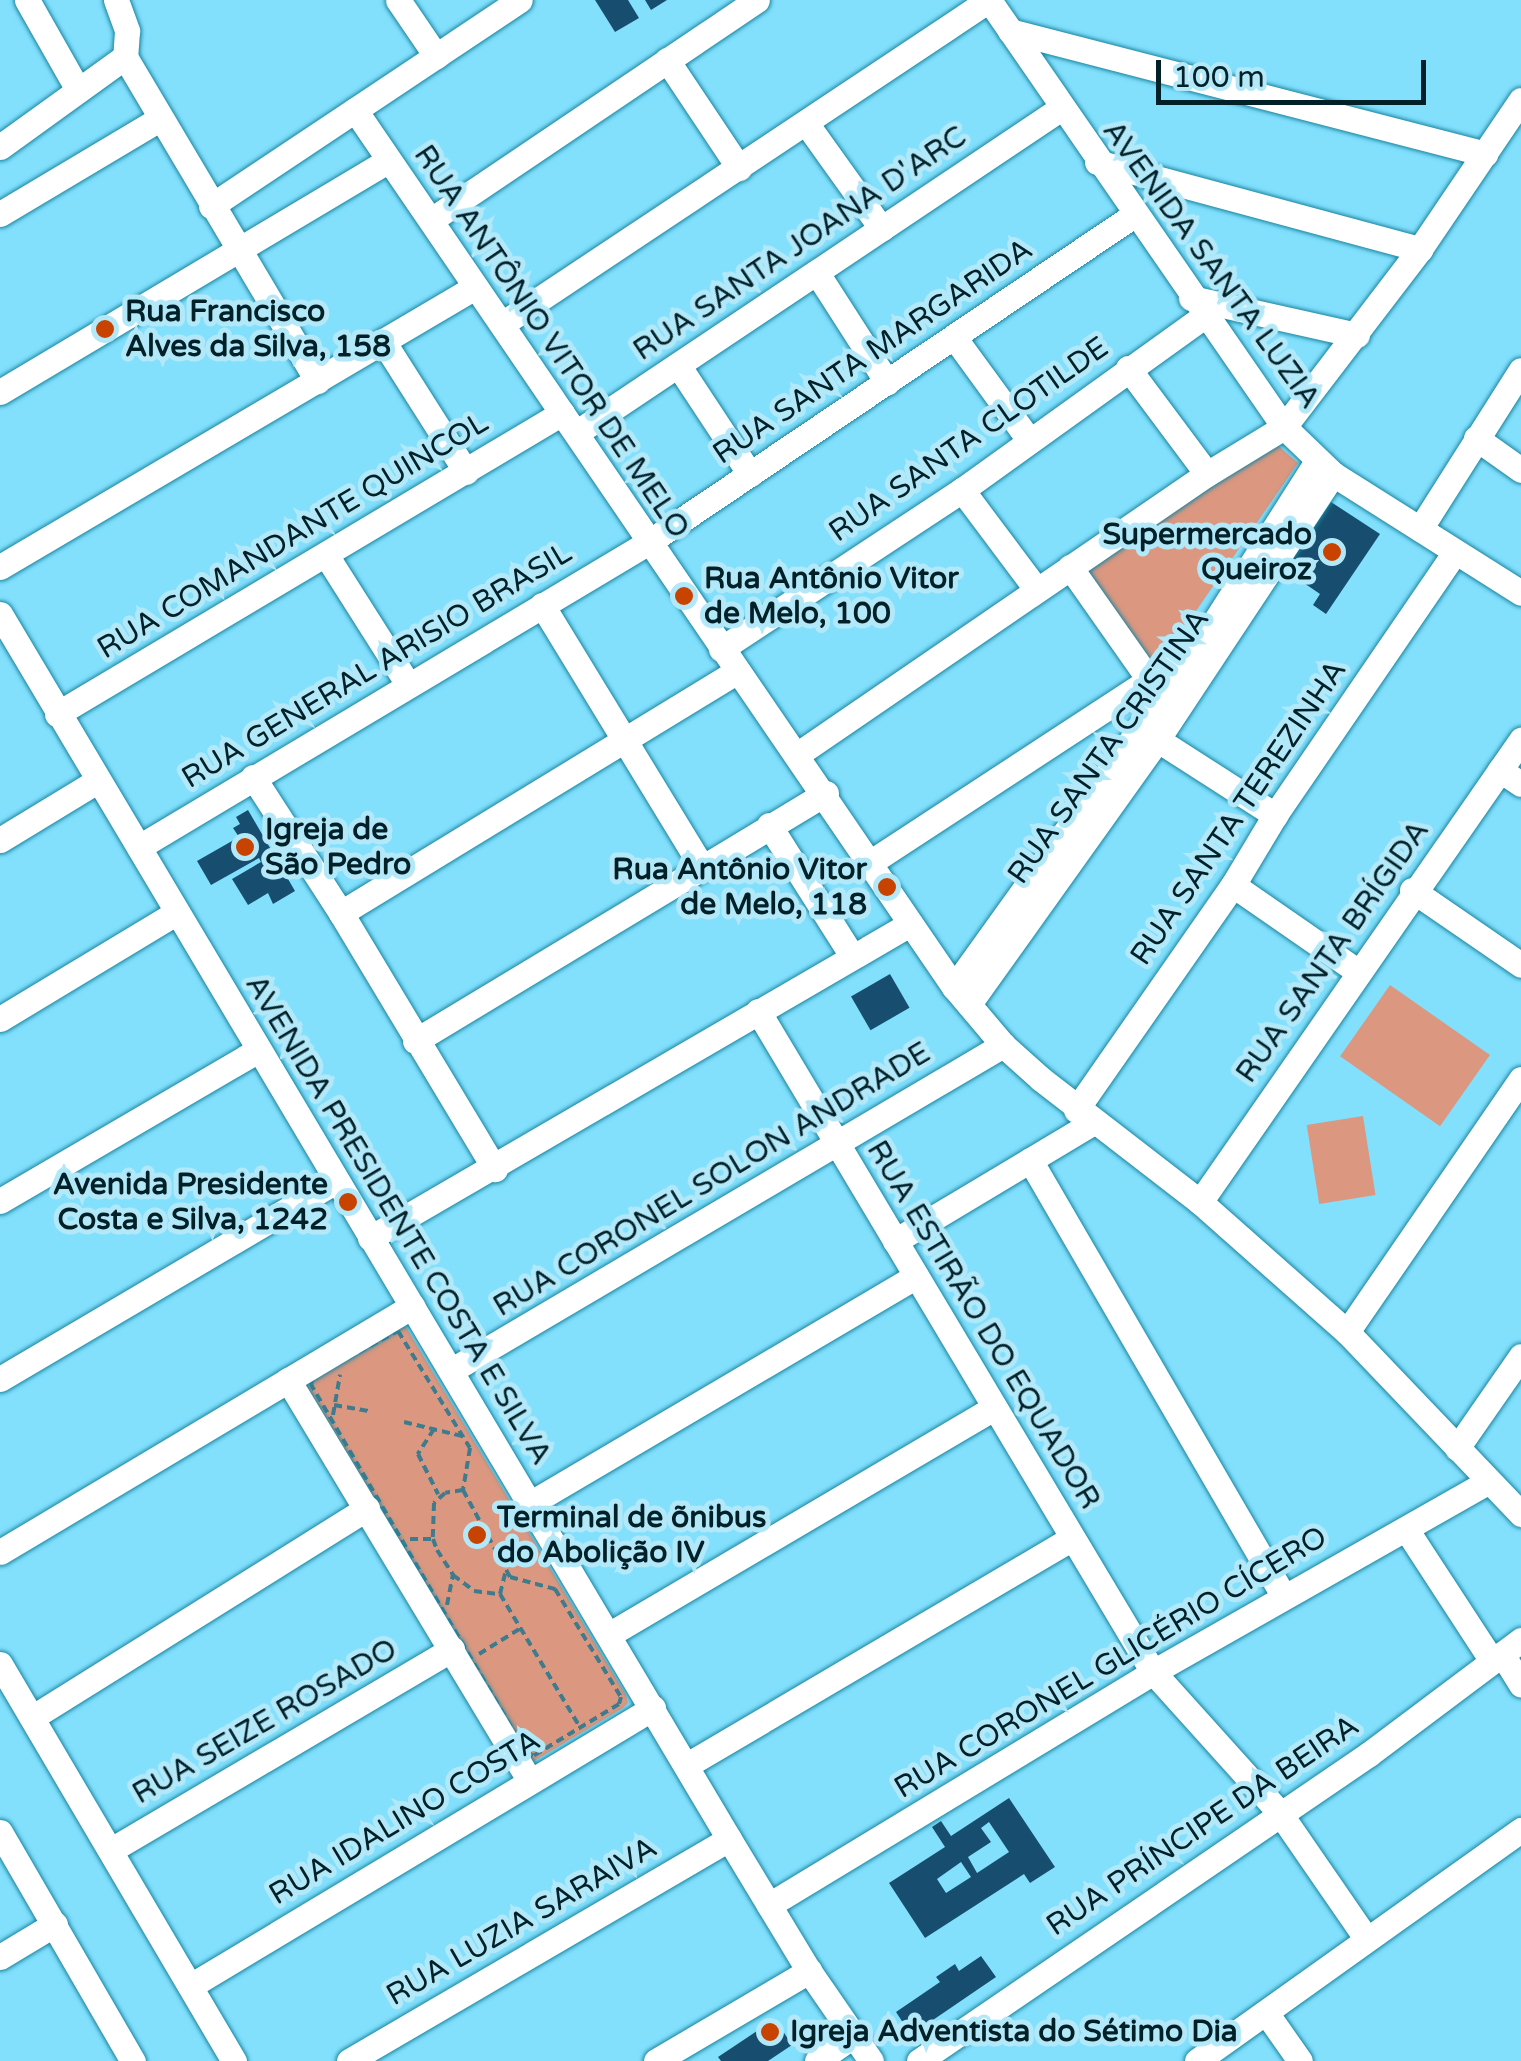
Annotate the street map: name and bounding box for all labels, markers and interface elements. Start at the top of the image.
scale bar [1161,40,1431,102]
text: 100 m [1173,59,1265,96]
street label: AVENIDA SANTA LUZIA [1094,114,1328,416]
street label: RUA SANTA JOANA D'ARC [627,119,973,369]
street label: RUA ANTÔNIO VITOR DE MELO [406,139,696,545]
street label: RUA SANTA MARGARIDA [706,232,1040,472]
place label: Rua Francisco Alves da Silva, 158 [125,294,391,364]
marker: Rua Francisco Alves da Silva, 158 [94,318,116,340]
street label: RUA SANTA CLOTILDE [822,330,1116,550]
street label: RUA COMANDANTE QUINCOL [91,405,495,667]
place label: Supermercado Queiroz [1103,517,1312,588]
street label: RUA GENERAL ARISIO BRASIL [176,535,578,797]
marker: Supermercado Queiroz [1321,541,1343,563]
place label: Rua Antônio Vitor de Melo, 100 [704,561,959,632]
marker: Rua Antônio Vitor de Melo, 100 [673,585,695,607]
street label: RUA SANTA CRISTINA [1001,603,1217,891]
street label: RUA SANTA TEREZINHA [1123,654,1355,972]
place label: Igreja de São Pedro [265,812,411,882]
street label: RUA SANTA BRÍGIDA [1229,814,1437,1090]
marker: Igreja de São Pedro [234,836,256,858]
place label: Rua Antônio Vitor de Melo, 118 [612,852,867,922]
marker: Rua Antônio Vitor de Melo, 118 [876,876,898,898]
street label: AVENIDA PRESIDENTE COSTA E SILVA [237,969,559,1471]
street label: RUA CORONEL SOLON ANDRADE [487,1035,937,1325]
street label: RUA ESTIRÃO DO EQUADOR [859,1134,1107,1516]
place label: Avenida Presidente Costa e Silva, 1242 [53,1167,328,1238]
marker: Avenida Presidente Costa e Silva, 1242 [337,1191,359,1213]
place label: Terminal de õnibus do Abolição IV [497,1500,767,1570]
street label: RUA CORONEL GLICÉRIO CÍCERO [888,1519,1334,1807]
marker: Terminal de õnibus do Abolição IV [466,1524,488,1546]
street label: RUA SEIZE ROSADO [126,1632,404,1812]
street label: RUA PRÍNCIPE DA BEIRA [1040,1708,1366,1944]
street label: RUA IDALINO COSTA [263,1723,547,1913]
street label: RUA LUZIA SARAIVA [380,1830,664,2014]
place label: Igreja Adventista do Sétimo Dia [790,2014,1238,2050]
marker: Igreja Adventista do Sétimo Dia [759,2021,781,2043]

